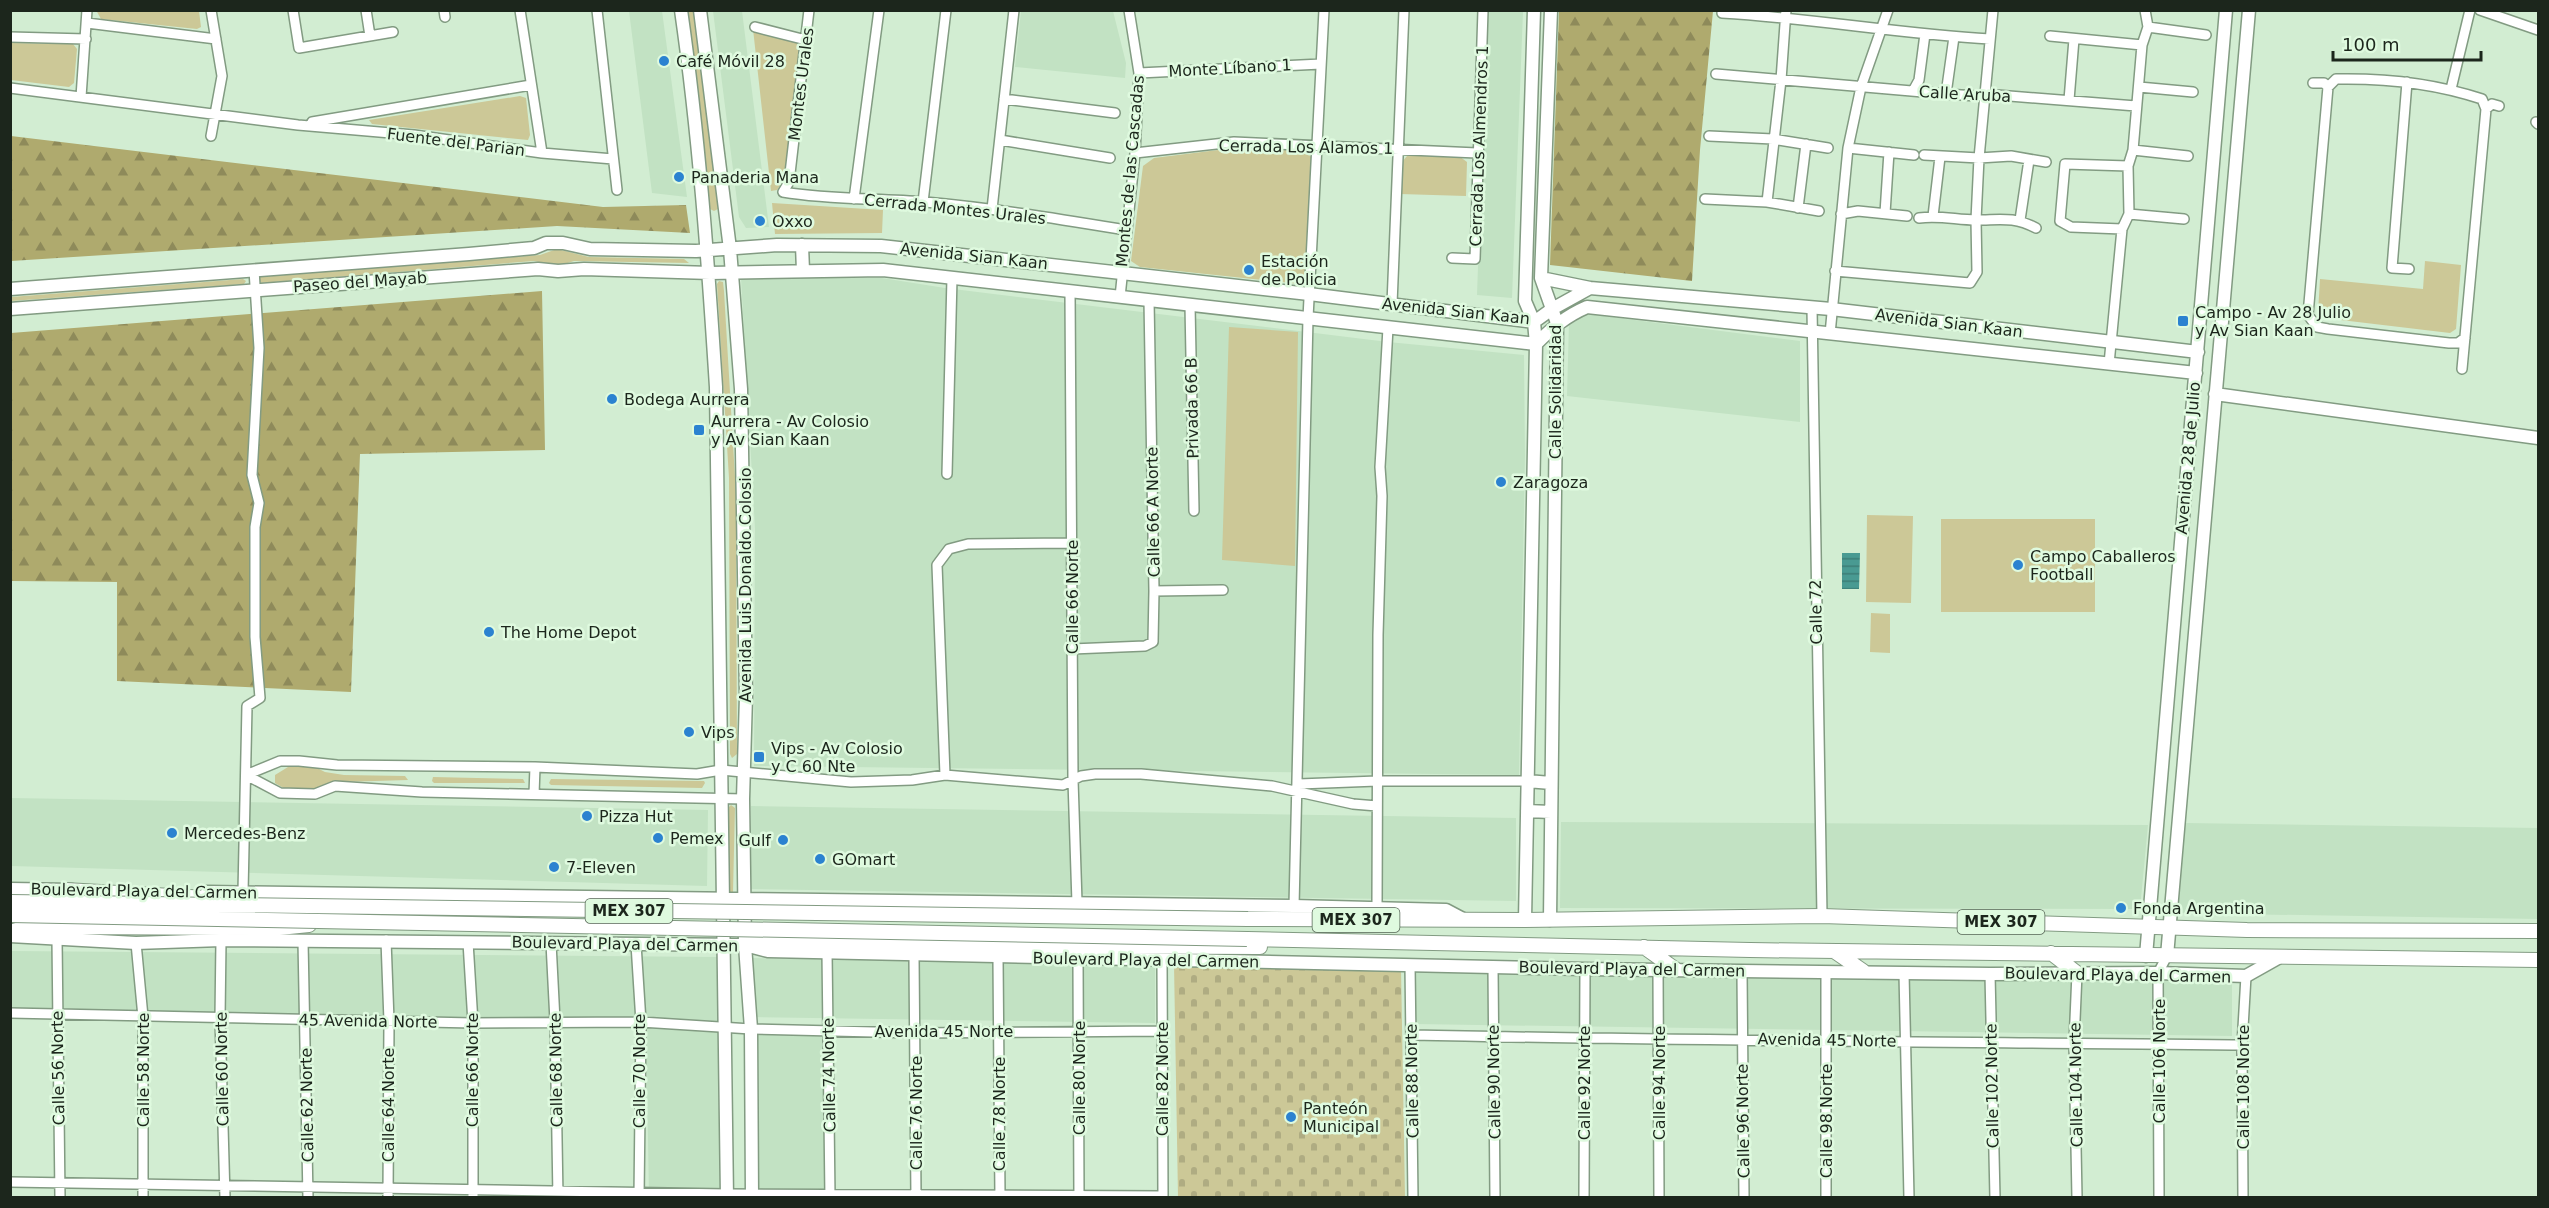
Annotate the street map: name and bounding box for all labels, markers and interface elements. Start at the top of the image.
scale bar [2333,24,2482,62]
street label: Montes Urales [785,26,817,142]
text: 100 m [2342,34,2400,55]
street label: Cerrada Los Almendros 1 [1466,45,1492,247]
place label: Café Móvil 28 [676,52,785,71]
marker: Café Móvil 28 [657,54,671,68]
street label: Monte Líbano 1 [1168,55,1292,81]
street label: Montes de las Cascadas [1112,74,1148,268]
street label: Calle Aruba [1918,82,2012,106]
street label: Fuente del Parian [386,124,526,160]
street label: Cerrada Los Álamos 1 [1218,136,1394,158]
place label: Panaderia Mana [691,168,819,187]
marker: Panaderia Mana [672,170,686,184]
street label: Cerrada Montes Urales [863,190,1047,228]
place label: Oxxo [772,212,813,231]
marker: Oxxo [753,214,767,228]
street label: Avenida Sian Kaan [899,239,1049,273]
place label: Estación de Policia [1261,252,1337,289]
marker: Estación de Policia [1242,263,1256,277]
street label: Paseo del Mayab [292,268,428,296]
street label: Avenida Sian Kaan [1381,294,1531,328]
place label: Campo - Av 28 Julio y Av Sian Kaan [2195,303,2351,340]
street label: Avenida Sian Kaan [1874,305,2024,341]
marker: Campo - Av 28 Julio y Av Sian Kaan [2176,314,2190,328]
street label: Calle Solidaridad [1546,325,1565,459]
street label: Privada 66 B [1182,357,1202,459]
street label: Avenida 28 de Julio [2172,381,2204,535]
place label: Bodega Aurrera [624,390,750,409]
marker: Bodega Aurrera [605,392,619,406]
place label: Aurrera - Av Colosio y Av Sian Kaan [711,412,869,449]
marker: Aurrera - Av Colosio y Av Sian Kaan [692,423,706,437]
street label: Calle 66 A Norte [1142,446,1164,578]
street label: Avenida Luis Donaldo Colosio [736,468,755,702]
place label: Zaragoza [1513,473,1588,492]
marker: Zaragoza [1494,475,1508,489]
street label: Calle 66 Norte [1063,540,1082,654]
place label: Campo Caballeros Football [2030,547,2176,584]
marker: Campo Caballeros Football [2011,558,2025,572]
street label: Calle 72 [1806,579,1826,645]
place label: The Home Depot [500,623,637,642]
marker: The Home Depot [482,625,496,639]
place label: Vips [701,723,735,742]
marker: Vips [682,725,696,739]
place label: Vips - Av Colosio y C 60 Nte [771,739,903,776]
marker: Vips - Av Colosio y C 60 Nte [752,750,766,764]
place label: Pizza Hut [599,807,673,826]
marker: Pizza Hut [580,809,594,823]
place label: Mercedes-Benz [184,824,305,843]
marker: Mercedes-Benz [165,826,179,840]
place label: Pemex [670,829,724,848]
marker: Pemex [651,831,665,845]
place label: Gulf [738,831,771,850]
marker: Gulf [776,833,790,847]
place label: GOmart [832,850,895,869]
marker: GOmart [813,852,827,866]
place label: 7-Eleven [566,858,636,877]
marker: 7-Eleven [547,860,561,874]
street label: Boulevard Playa del Carmen [31,880,257,902]
road number: MEX 307 [586,899,672,923]
place label: Fonda Argentina [2133,899,2265,918]
marker: Fonda Argentina [2114,901,2128,915]
road number: MEX 307 [1312,908,1400,932]
road number: MEX 307 [1958,910,2044,934]
street label: Boulevard Playa del Carmen [512,933,738,955]
street label: Boulevard Playa del Carmen [1033,949,1259,971]
street label: Boulevard Playa del Carmen [1519,958,1745,980]
street label: Boulevard Playa del Carmen [2005,964,2231,986]
street label: Calle 106 Norte [2150,999,2169,1123]
street label: Calle 56 Norte [48,1010,68,1126]
street label: 45 Avenida Norte [298,1010,438,1032]
street label: Calle 60 Norte [212,1011,232,1127]
street label: Calle 68 Norte [546,1012,566,1128]
street label: Calle 58 Norte [134,1013,153,1127]
street label: Calle 66 Norte [463,1013,482,1127]
street label: Calle 70 Norte [630,1014,649,1128]
street label: Calle 74 Norte [819,1017,839,1133]
street label: Calle 80 Norte [1070,1021,1089,1135]
street label: Avenida 45 Norte [875,1022,1013,1041]
street label: Calle 82 Norte [1153,1022,1172,1136]
street label: Calle 104 Norte [2065,1022,2087,1148]
street label: Calle 88 Norte [1402,1023,1422,1139]
street label: Calle 102 Norte [1981,1023,2003,1149]
street label: Calle 90 Norte [1484,1024,1504,1140]
street label: Calle 108 Norte [2234,1025,2253,1149]
street label: Calle 92 Norte [1575,1026,1594,1140]
street label: Calle 94 Norte [1650,1026,1669,1140]
street label: Avenida 45 Norte [1757,1029,1897,1051]
street label: Calle 62 Norte [297,1047,317,1163]
street label: Calle 64 Norte [379,1048,398,1162]
street label: Calle 76 Norte [907,1056,926,1170]
street label: Calle 78 Norte [990,1057,1009,1171]
street label: Calle 96 Norte [1733,1063,1753,1179]
street label: Calle 98 Norte [1817,1064,1836,1178]
place label: Panteón Municipal [1303,1099,1379,1136]
marker: Panteón Municipal [1284,1110,1298,1124]

